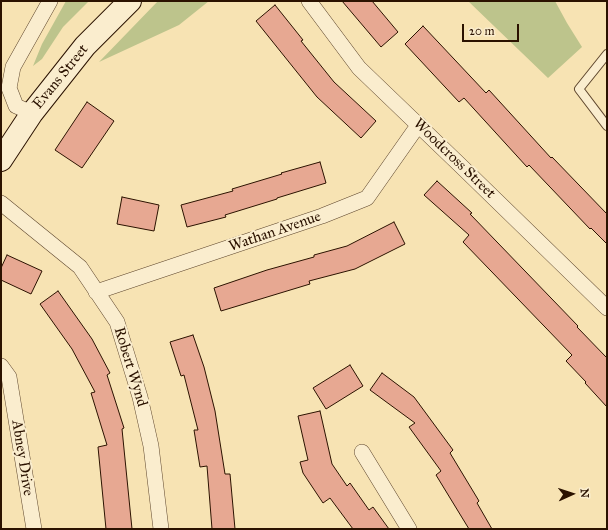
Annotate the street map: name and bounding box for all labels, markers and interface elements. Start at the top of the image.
scale bar [464,16,521,42]
text: 20 m [469,24,495,38]
street label: Evans Street [29,41,93,113]
street label: Woodcross Street [409,115,499,203]
street label: Wathan Avenue [227,208,323,256]
street label: Robert Wynd [109,325,151,409]
street label: Abney Drive [7,419,37,497]
north arrow [552,474,592,514]
text: N [578,488,591,498]

